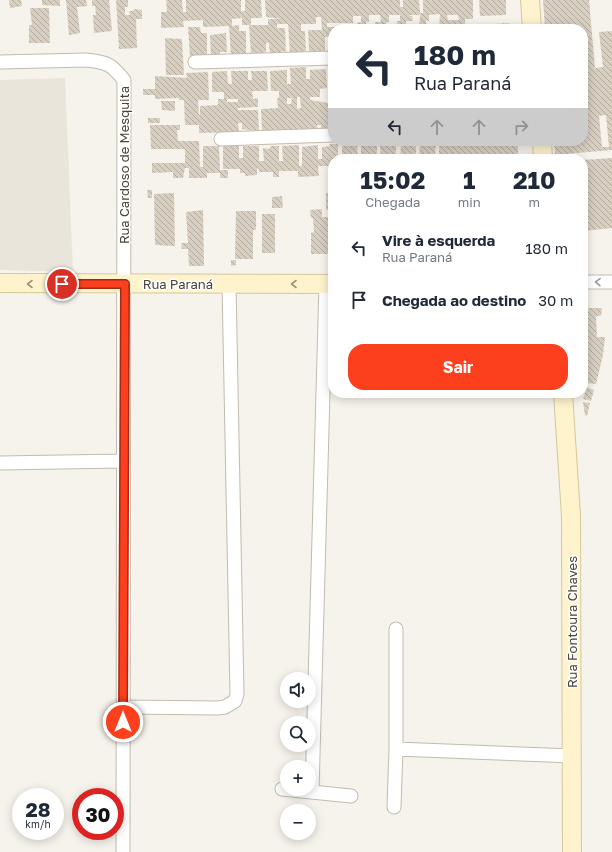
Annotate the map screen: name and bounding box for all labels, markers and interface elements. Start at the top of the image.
text: 180 m [414,38,496,71]
icon: left [348,40,400,92]
text: Rua Paraná [414,72,511,94]
street label: Rua Cardoso de Mesquita [116,86,132,244]
icon: left [384,116,406,138]
icon: ahead [426,116,448,138]
icon: ahead [468,116,490,138]
icon: right [510,116,532,138]
text: 15:02 [360,165,425,194]
text: 1 [463,165,475,194]
text: 210 [513,165,556,194]
text: Chegada [365,194,420,210]
text: min [458,194,481,210]
text: m [529,194,540,210]
text: Vire à esquerda [382,231,495,249]
icon: left [348,237,370,259]
text: 180 m [525,239,568,257]
text: Rua Paraná [382,249,452,265]
pin [45,267,79,301]
icon: arrive [51,273,73,295]
street label: Rua Paraná [143,276,213,292]
one-way arrow [594,278,600,286]
one-way arrow [27,280,33,288]
one-way arrow [291,280,297,288]
icon: arrive [348,289,370,311]
text: Chegada ao destino [382,291,526,309]
text: 30 m [538,291,573,309]
button: Sair [348,344,568,390]
street label: Rua Fontoura Chaves [564,556,580,688]
map controls [280,672,316,840]
button: sound [280,672,316,708]
position arrow [102,701,144,743]
button: search [280,716,316,752]
button: + [280,760,316,796]
speed limit sign: 30 [72,788,124,840]
text: 28 [25,797,50,821]
button: − [280,804,316,840]
text: km/h [25,818,51,830]

